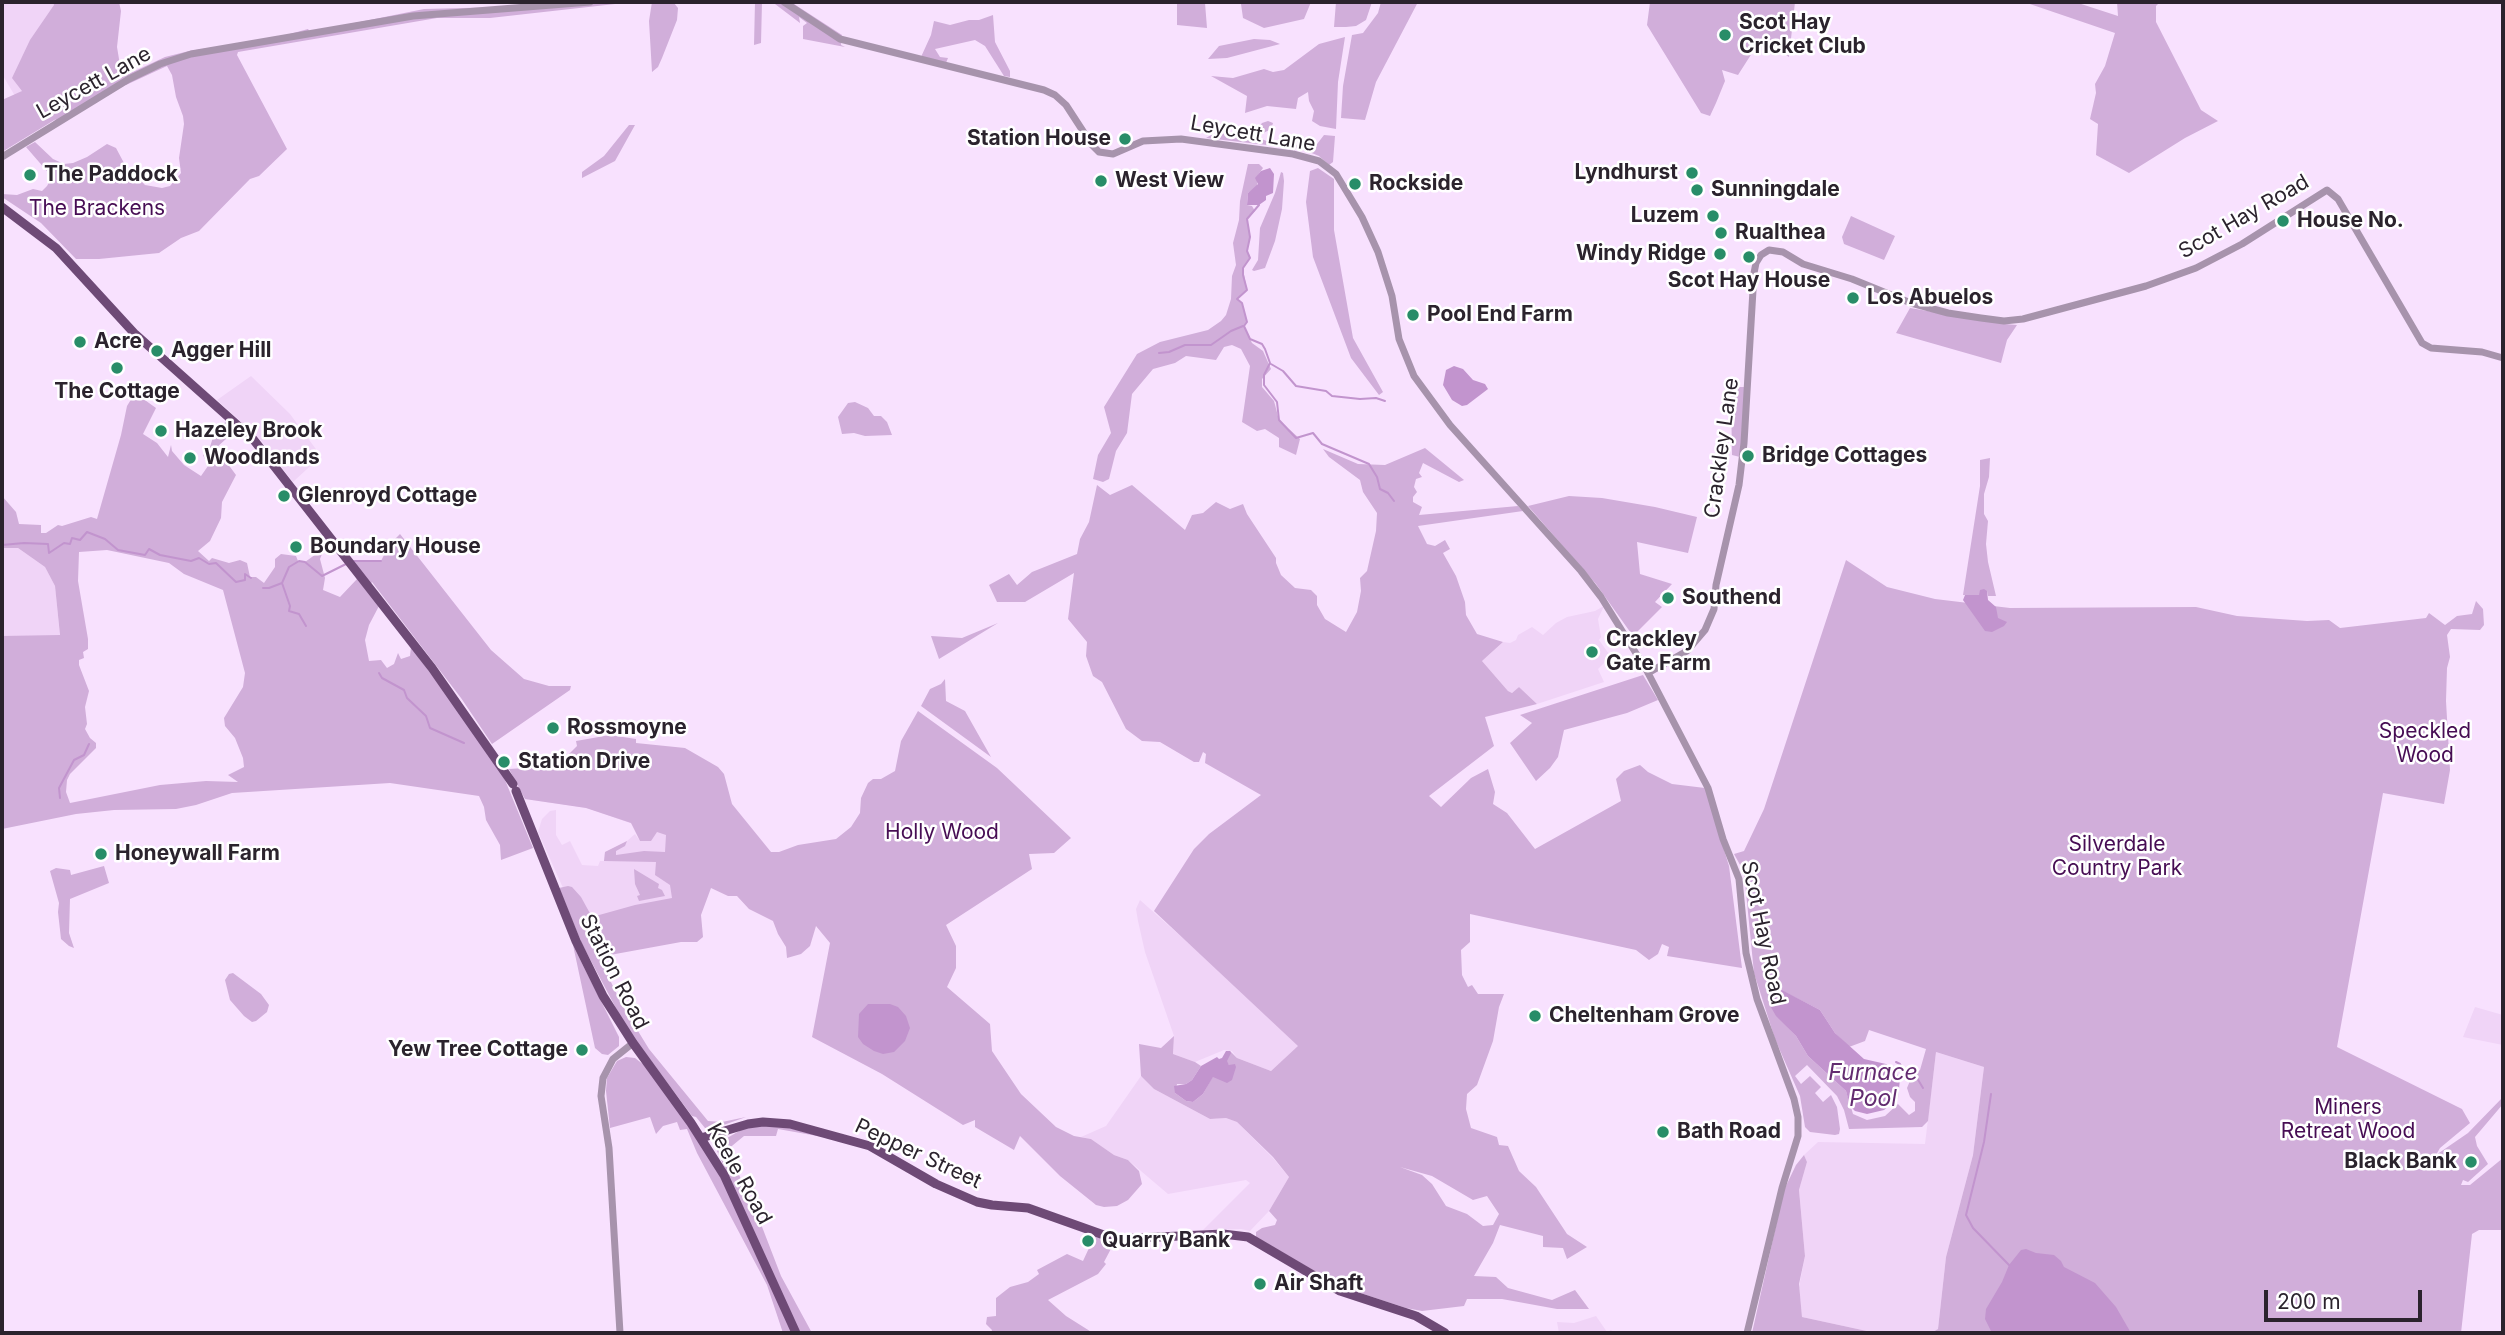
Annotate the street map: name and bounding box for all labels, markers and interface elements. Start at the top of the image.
place label: Scot Hay Cricket Club [1739,10,1866,60]
marker: Scot Hay Cricket Club [1717,27,1733,43]
street label: Leycett Lane [32,41,156,125]
street label: Leycett Lane [1188,111,1318,157]
place label: Station House [967,126,1111,152]
marker: Station House [1117,131,1133,147]
place label: Lyndhurst [1574,160,1678,186]
place label: The Paddock [44,162,178,188]
marker: Lyndhurst [1684,165,1700,181]
marker: The Paddock [22,167,38,183]
place label: West View [1115,168,1224,194]
street label: Scot Hay Road [2174,170,2314,264]
place label: Rockside [1369,171,1463,197]
marker: West View [1093,173,1109,189]
marker: Rockside [1347,176,1363,192]
place label: Sunningdale [1711,177,1840,203]
marker: Sunningdale [1689,182,1705,198]
park label: The Brackens [29,196,165,222]
place label: Luzem [1631,203,1699,229]
marker: Luzem [1705,208,1721,224]
place label: House No. [2297,208,2404,234]
marker: House No. [2275,213,2291,229]
place label: Rualthea [1735,220,1826,246]
marker: Rualthea [1713,225,1729,241]
place label: Windy Ridge [1576,241,1706,267]
marker: Windy Ridge [1712,246,1728,262]
marker: Scot Hay House [1741,249,1757,265]
place label: Scot Hay House [1668,268,1830,294]
place label: Los Abuelos [1867,285,1993,311]
marker: Los Abuelos [1845,290,1861,306]
place label: Pool End Farm [1427,302,1573,328]
marker: Pool End Farm [1405,307,1421,323]
place label: Acre [94,329,142,355]
marker: Acre [72,334,88,350]
place label: Agger Hill [171,338,272,364]
marker: Agger Hill [149,343,165,359]
marker: The Cottage [109,360,125,376]
street label: Crackley Lane [1700,376,1744,520]
place label: The Cottage [54,379,180,405]
place label: Hazeley Brook [175,418,322,444]
marker: Hazeley Brook [153,423,169,439]
place label: Bridge Cottages [1762,443,1927,469]
place label: Woodlands [204,445,320,471]
marker: Bridge Cottages [1740,448,1756,464]
marker: Woodlands [182,450,198,466]
place label: Glenroyd Cottage [298,483,477,509]
marker: Glenroyd Cottage [276,488,292,504]
place label: Boundary House [310,534,481,560]
marker: Boundary House [288,539,304,555]
place label: Southend [1682,585,1781,611]
marker: Southend [1660,590,1676,606]
place label: Crackley Gate Farm [1606,627,1711,677]
marker: Crackley Gate Farm [1584,644,1600,660]
place label: Rossmoyne [567,715,687,741]
park label: Speckled Wood [2379,719,2471,769]
marker: Rossmoyne [545,720,561,736]
place label: Station Drive [518,749,650,775]
marker: Station Drive [496,754,512,770]
park label: Holly Wood [885,820,999,846]
park label: Silverdale Country Park [2052,832,2182,882]
place label: Honeywall Farm [115,841,280,867]
marker: Honeywall Farm [93,846,109,862]
street label: Scot Hay Road [1735,859,1791,1007]
street label: Station Road [574,910,654,1034]
place label: Cheltenham Grove [1549,1003,1740,1029]
marker: Cheltenham Grove [1527,1008,1543,1024]
place label: Yew Tree Cottage [388,1037,568,1063]
marker: Yew Tree Cottage [574,1042,590,1058]
water label: Furnace Pool [1828,1059,1918,1113]
park label: Miners Retreat Wood [2281,1095,2415,1145]
street label: Pepper Street [851,1114,985,1194]
street label: Keele Road [701,1119,777,1229]
place label: Bath Road [1677,1119,1781,1145]
marker: Bath Road [1655,1124,1671,1140]
place label: Black Bank [2344,1149,2457,1175]
marker: Black Bank [2463,1154,2479,1170]
place label: Quarry Bank [1102,1228,1230,1254]
marker: Quarry Bank [1080,1233,1096,1249]
place label: Air Shaft [1274,1271,1363,1297]
marker: Air Shaft [1252,1276,1268,1292]
scale bar [2267,1276,2424,1320]
text: 200 m [2277,1289,2341,1314]

